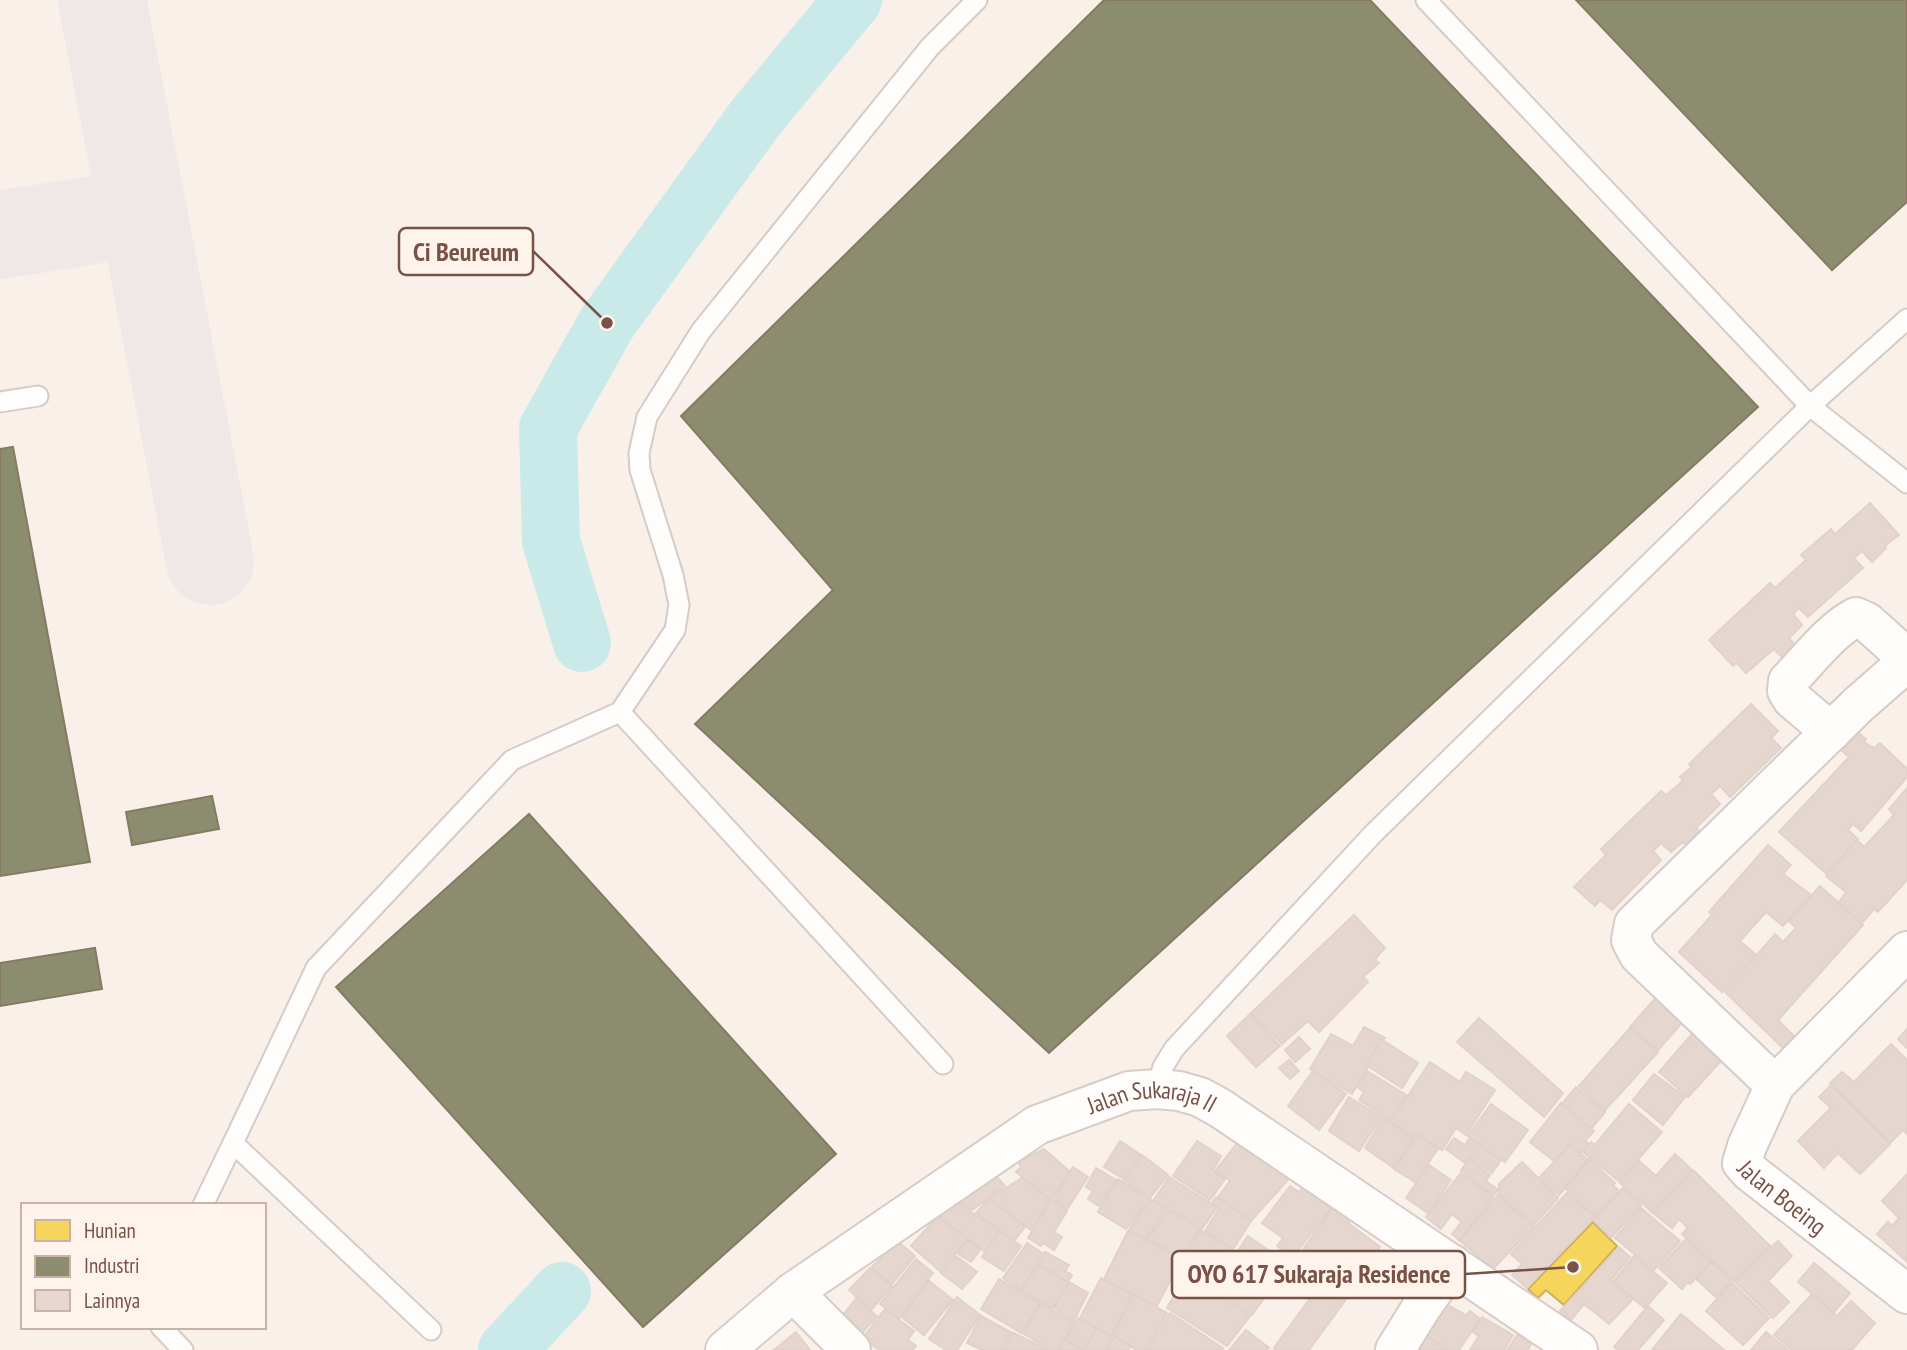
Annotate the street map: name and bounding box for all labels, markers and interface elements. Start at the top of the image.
callout: Ci Beureum [399,228,533,275]
text: Ci Beureum [413,235,519,268]
street label: Jalan Sukaraja II [1082,1073,1223,1121]
street label: Jalan Boeing [1730,1153,1833,1241]
legend [21,1203,266,1329]
text: Hunian [84,1217,136,1244]
callout: OYO 617 Sukaraja Residence [1172,1251,1465,1298]
text: Industri [84,1252,140,1279]
text: OYO 617 Sukaraja Residence [1187,1257,1451,1290]
text: Lainnya [84,1287,140,1314]

